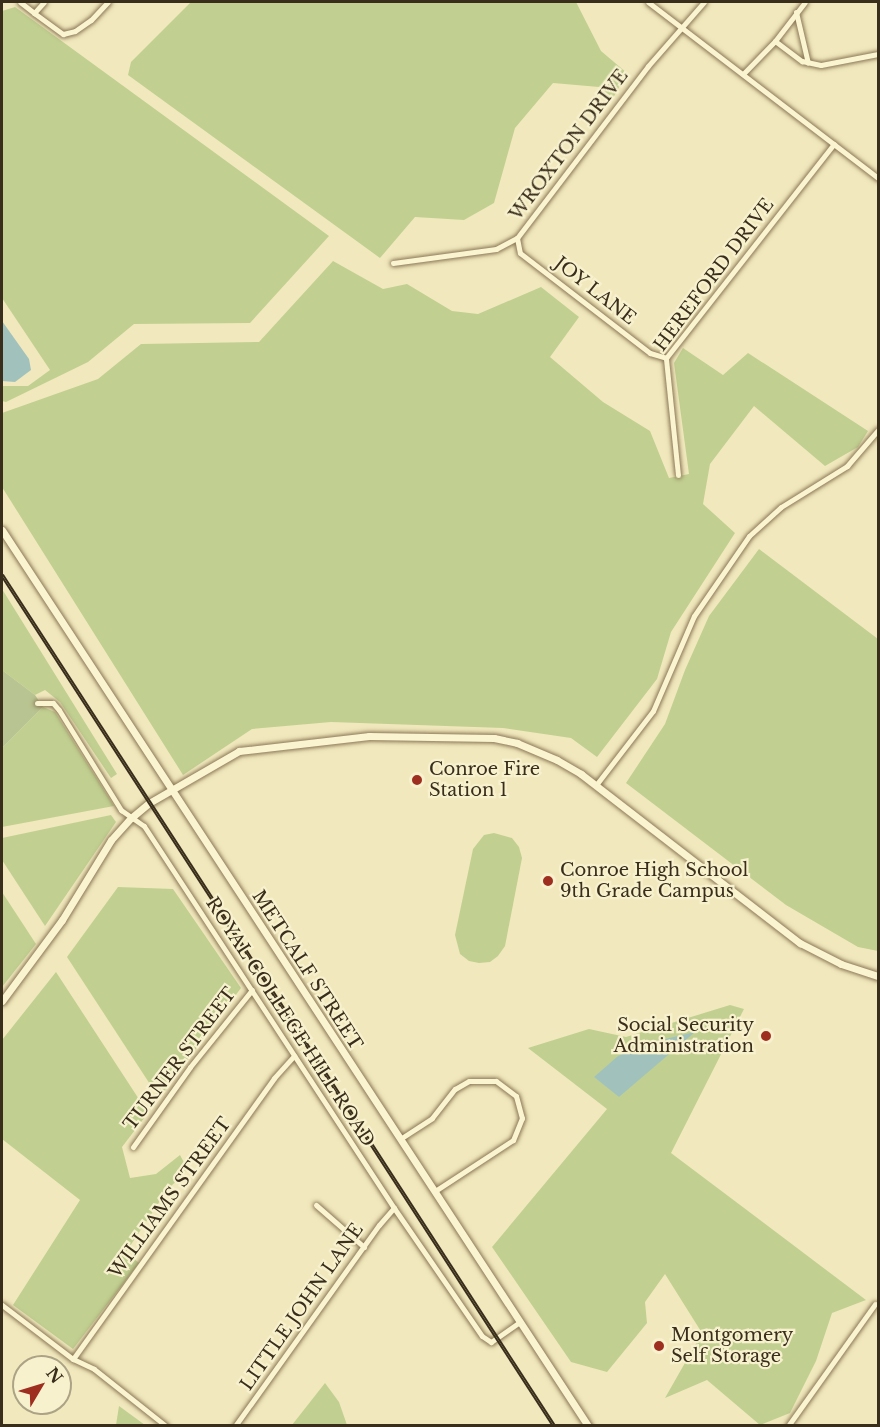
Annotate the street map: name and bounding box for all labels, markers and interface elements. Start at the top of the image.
street label: WROXTON DRIVE [505,65,633,225]
street label: HEREFORD DRIVE [650,194,778,356]
street label: JOY LANE [550,252,640,330]
place label: Conroe Fire Station 1 [429,759,540,802]
marker: Conroe Fire Station 1 [410,773,424,787]
place label: Conroe High School 9th Grade Campus [560,860,748,902]
marker: Conroe High School 9th Grade Campus [541,874,555,888]
street label: METCALF STREET [247,886,367,1054]
street label: ROYAL COLLEGE HILL ROAD [201,893,379,1151]
street label: TURNER STREET [119,983,241,1135]
place label: Social Security Administration [614,1015,754,1058]
marker: Social Security Administration [759,1029,773,1043]
street label: WILLIAMS STREET [104,1113,236,1283]
street label: LITTLE JOHN LANE [236,1219,368,1395]
place label: Montgomery Self Storage [671,1325,793,1368]
marker: Montgomery Self Storage [652,1339,666,1353]
north arrow [12,1355,72,1415]
text: N [42,1363,67,1387]

